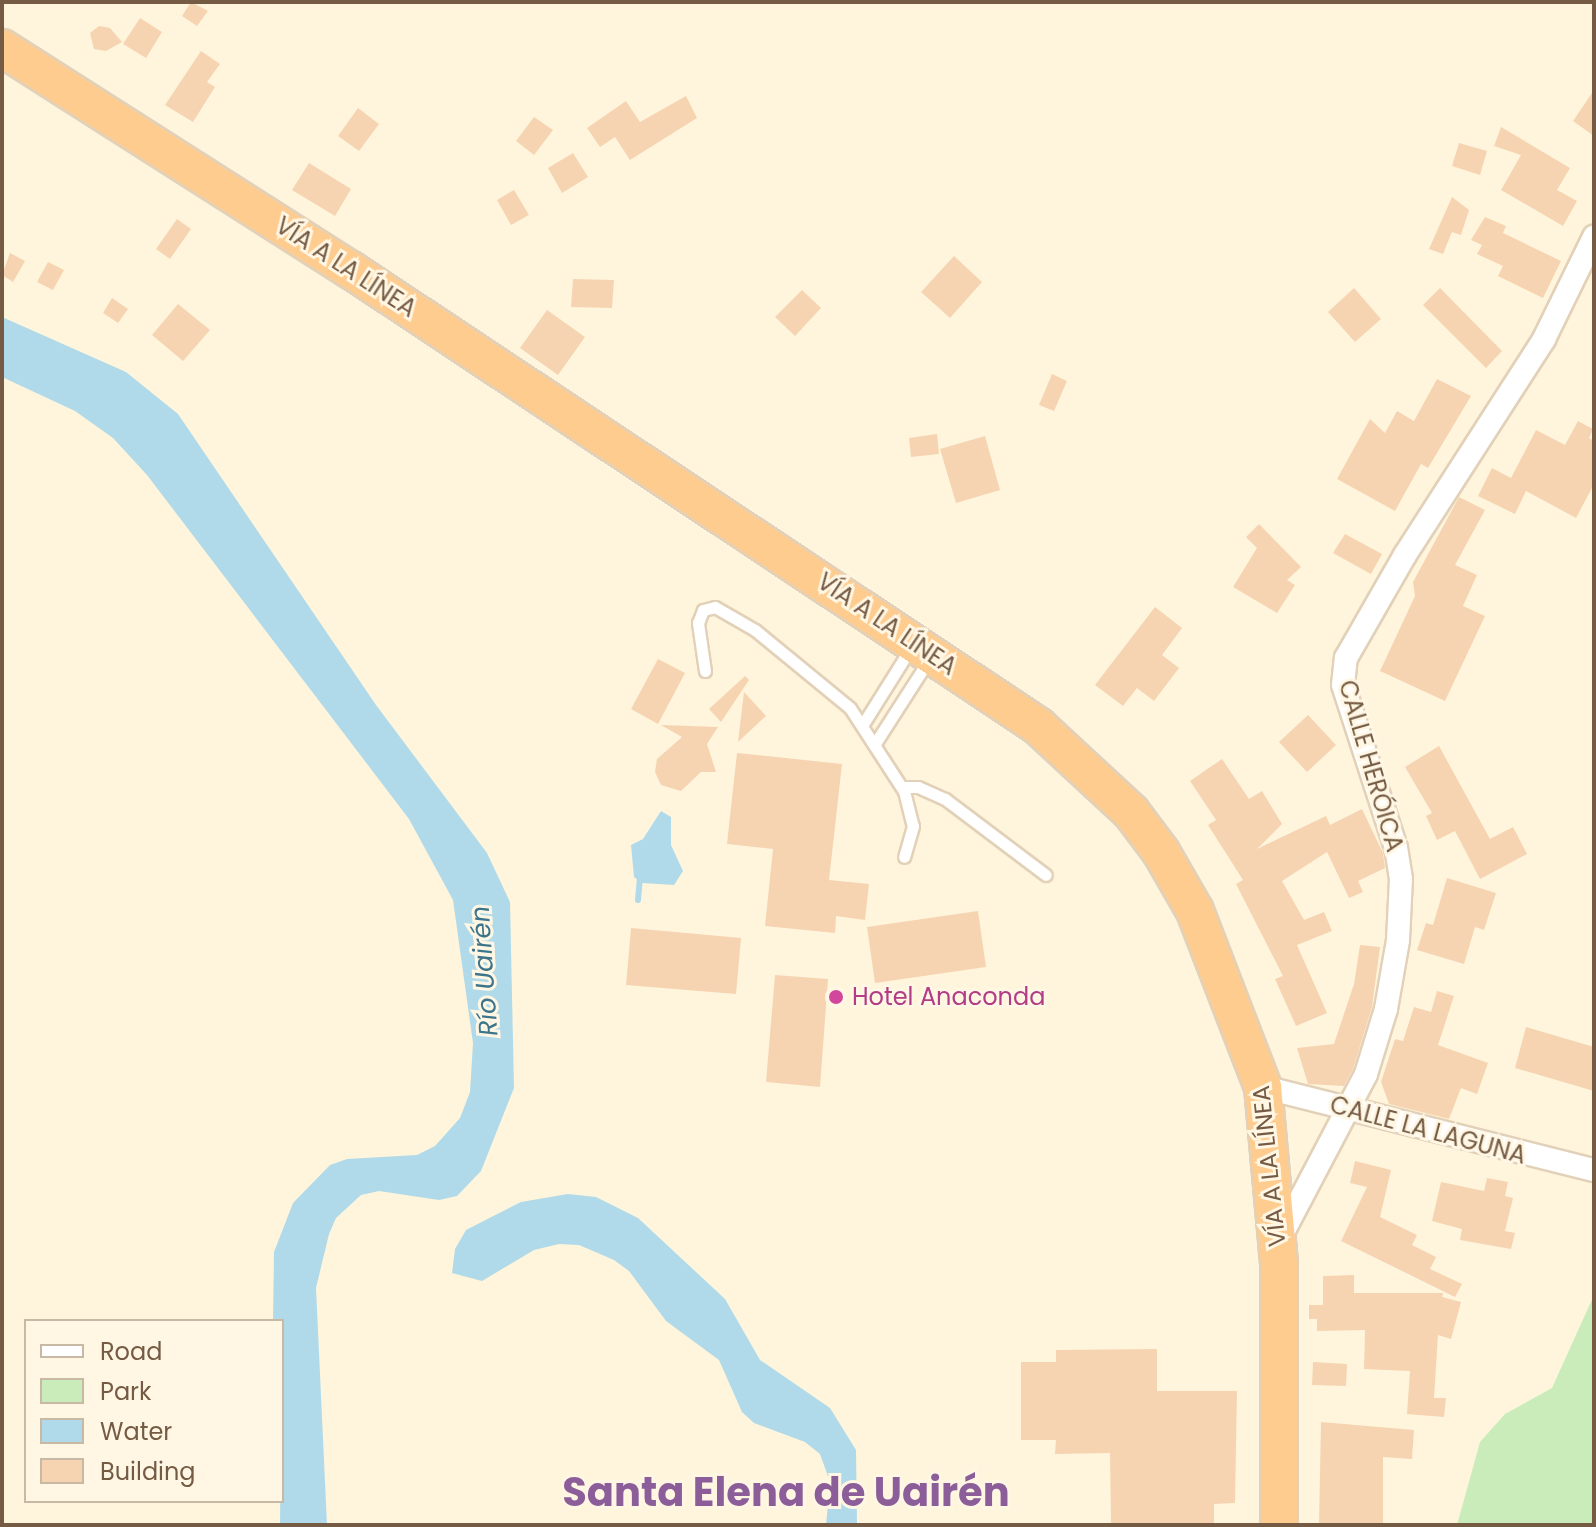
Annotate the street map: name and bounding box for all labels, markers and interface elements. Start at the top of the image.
street label: VÍA A LA LÍNEA [270,211,422,323]
street label: VÍA A LA LÍNEA [812,567,962,681]
street label: CALLE HERÓICA [1333,677,1409,855]
water label: Río Uairén [465,905,505,1037]
place label: Hotel Anaconda [852,983,1045,1011]
marker: Hotel Anaconda [827,988,845,1006]
street label: VÍA A LA LÍNEA [1246,1084,1292,1248]
street label: CALLE LA LAGUNA [1327,1090,1529,1170]
legend [24,1319,284,1503]
text: Road [100,1335,162,1368]
text: Park [100,1375,151,1408]
text: Water [100,1415,172,1448]
text: Building [100,1455,196,1488]
district label: Santa Elena de Uairén [562,1468,1010,1516]

